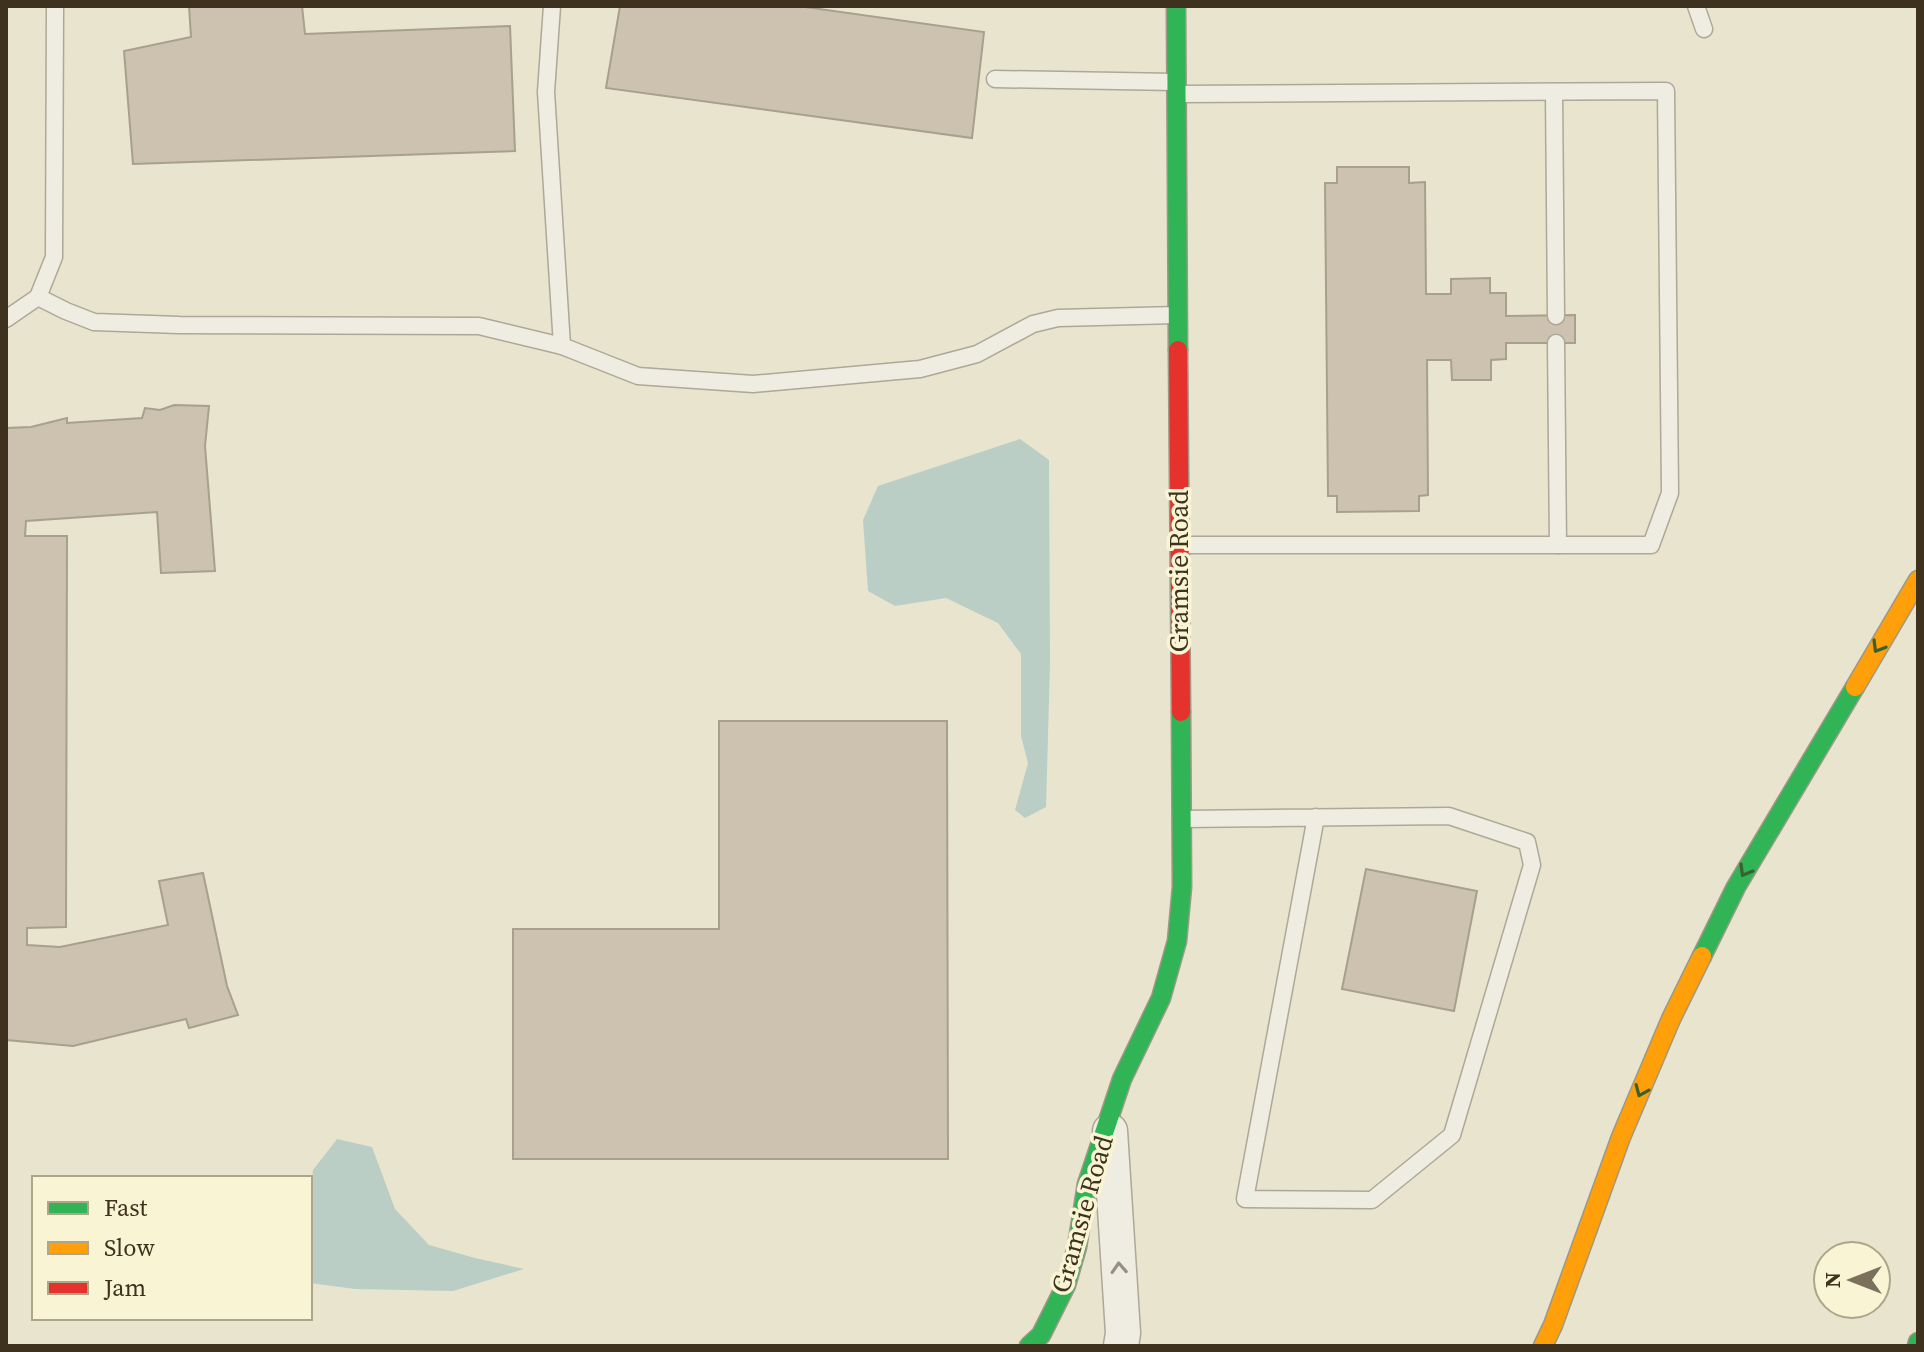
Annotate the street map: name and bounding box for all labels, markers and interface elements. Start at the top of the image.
street label: Gramsie Road [1161,490,1197,652]
one-way arrow [1872,638,1888,653]
one-way arrow [1739,862,1755,877]
one-way arrow [1634,1083,1650,1097]
street label: Gramsie Road [1042,1131,1122,1297]
legend [32,1176,312,1320]
text: Fast [104,1191,148,1224]
text: Slow [104,1231,155,1264]
north arrow [1812,1240,1892,1320]
one-way arrow [1111,1261,1128,1274]
text: Jam [103,1271,146,1304]
text: N [1817,1272,1847,1288]

